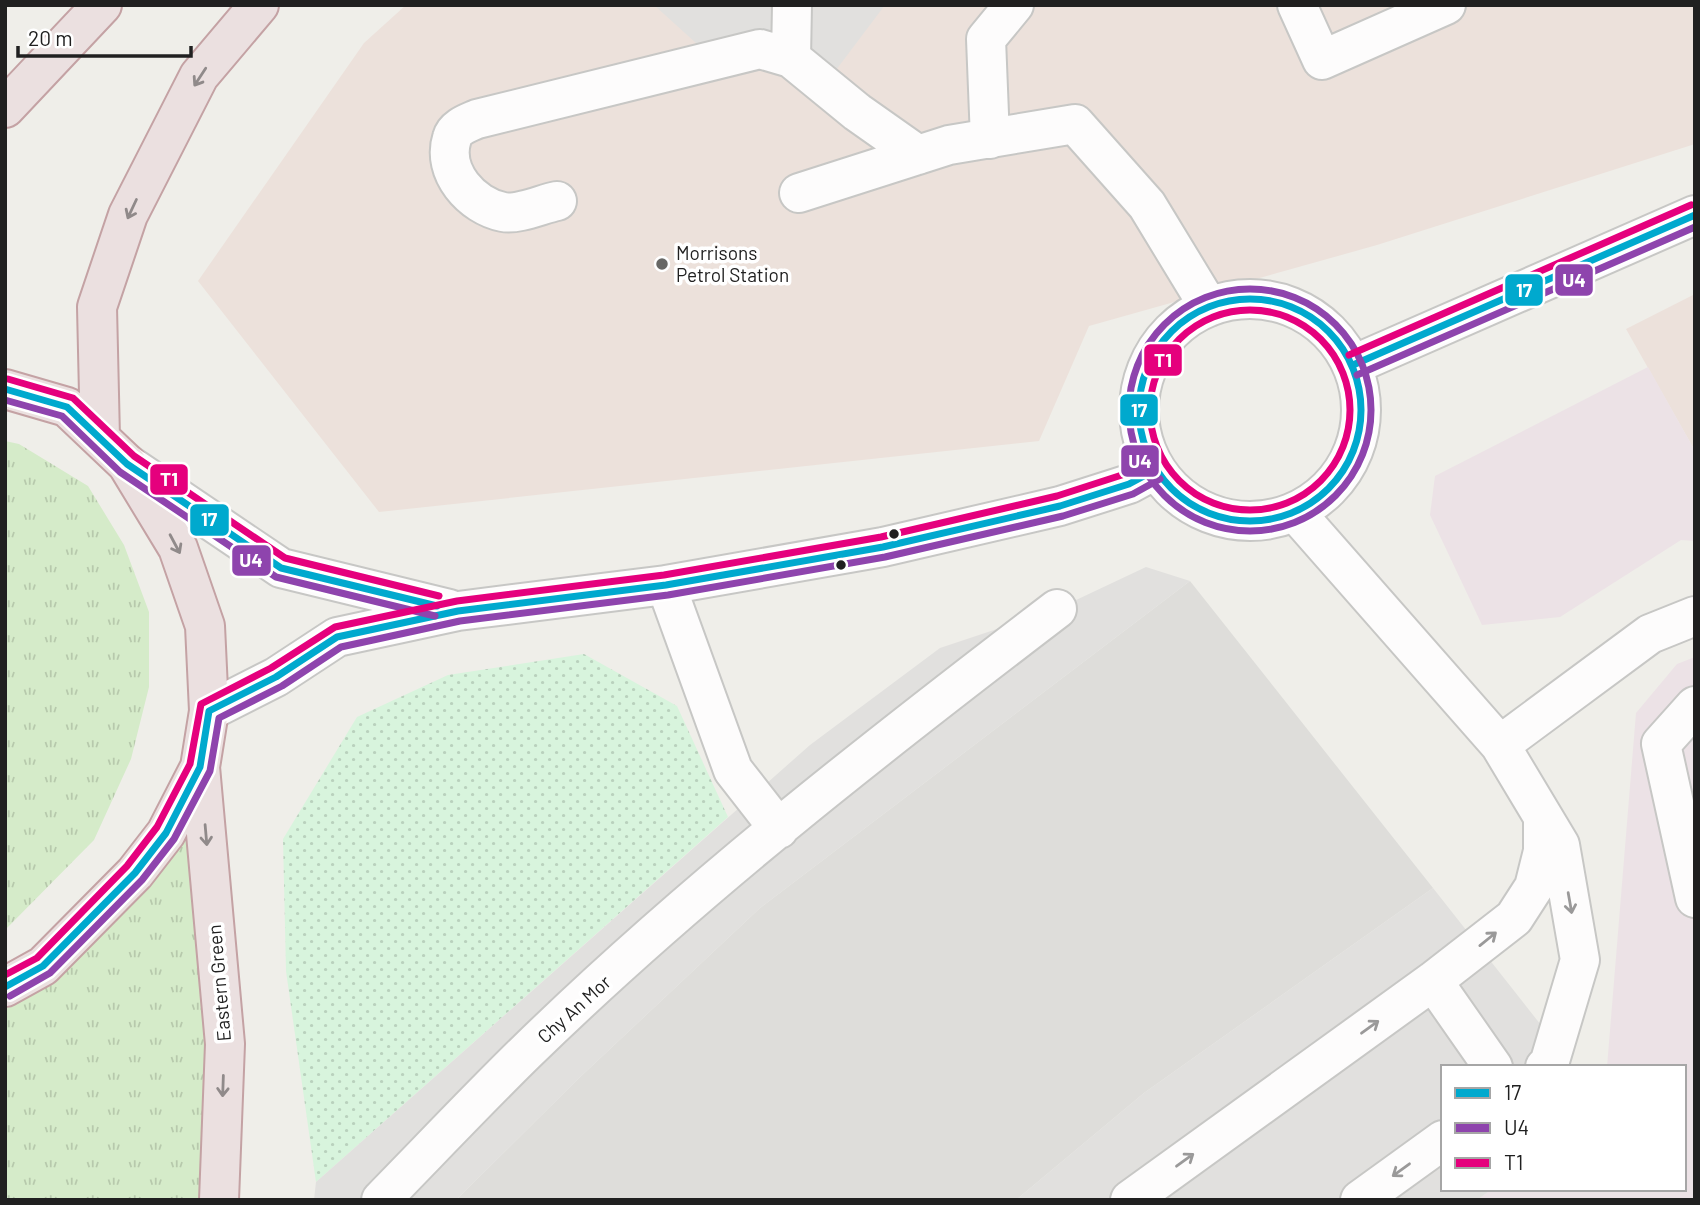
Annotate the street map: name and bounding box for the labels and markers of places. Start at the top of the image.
place label: Morrisons Petrol Station [676,241,789,286]
marker: Morrisons Petrol Station [654,256,670,272]
unlabelled marker [887,527,901,541]
unlabelled marker [834,558,848,572]

